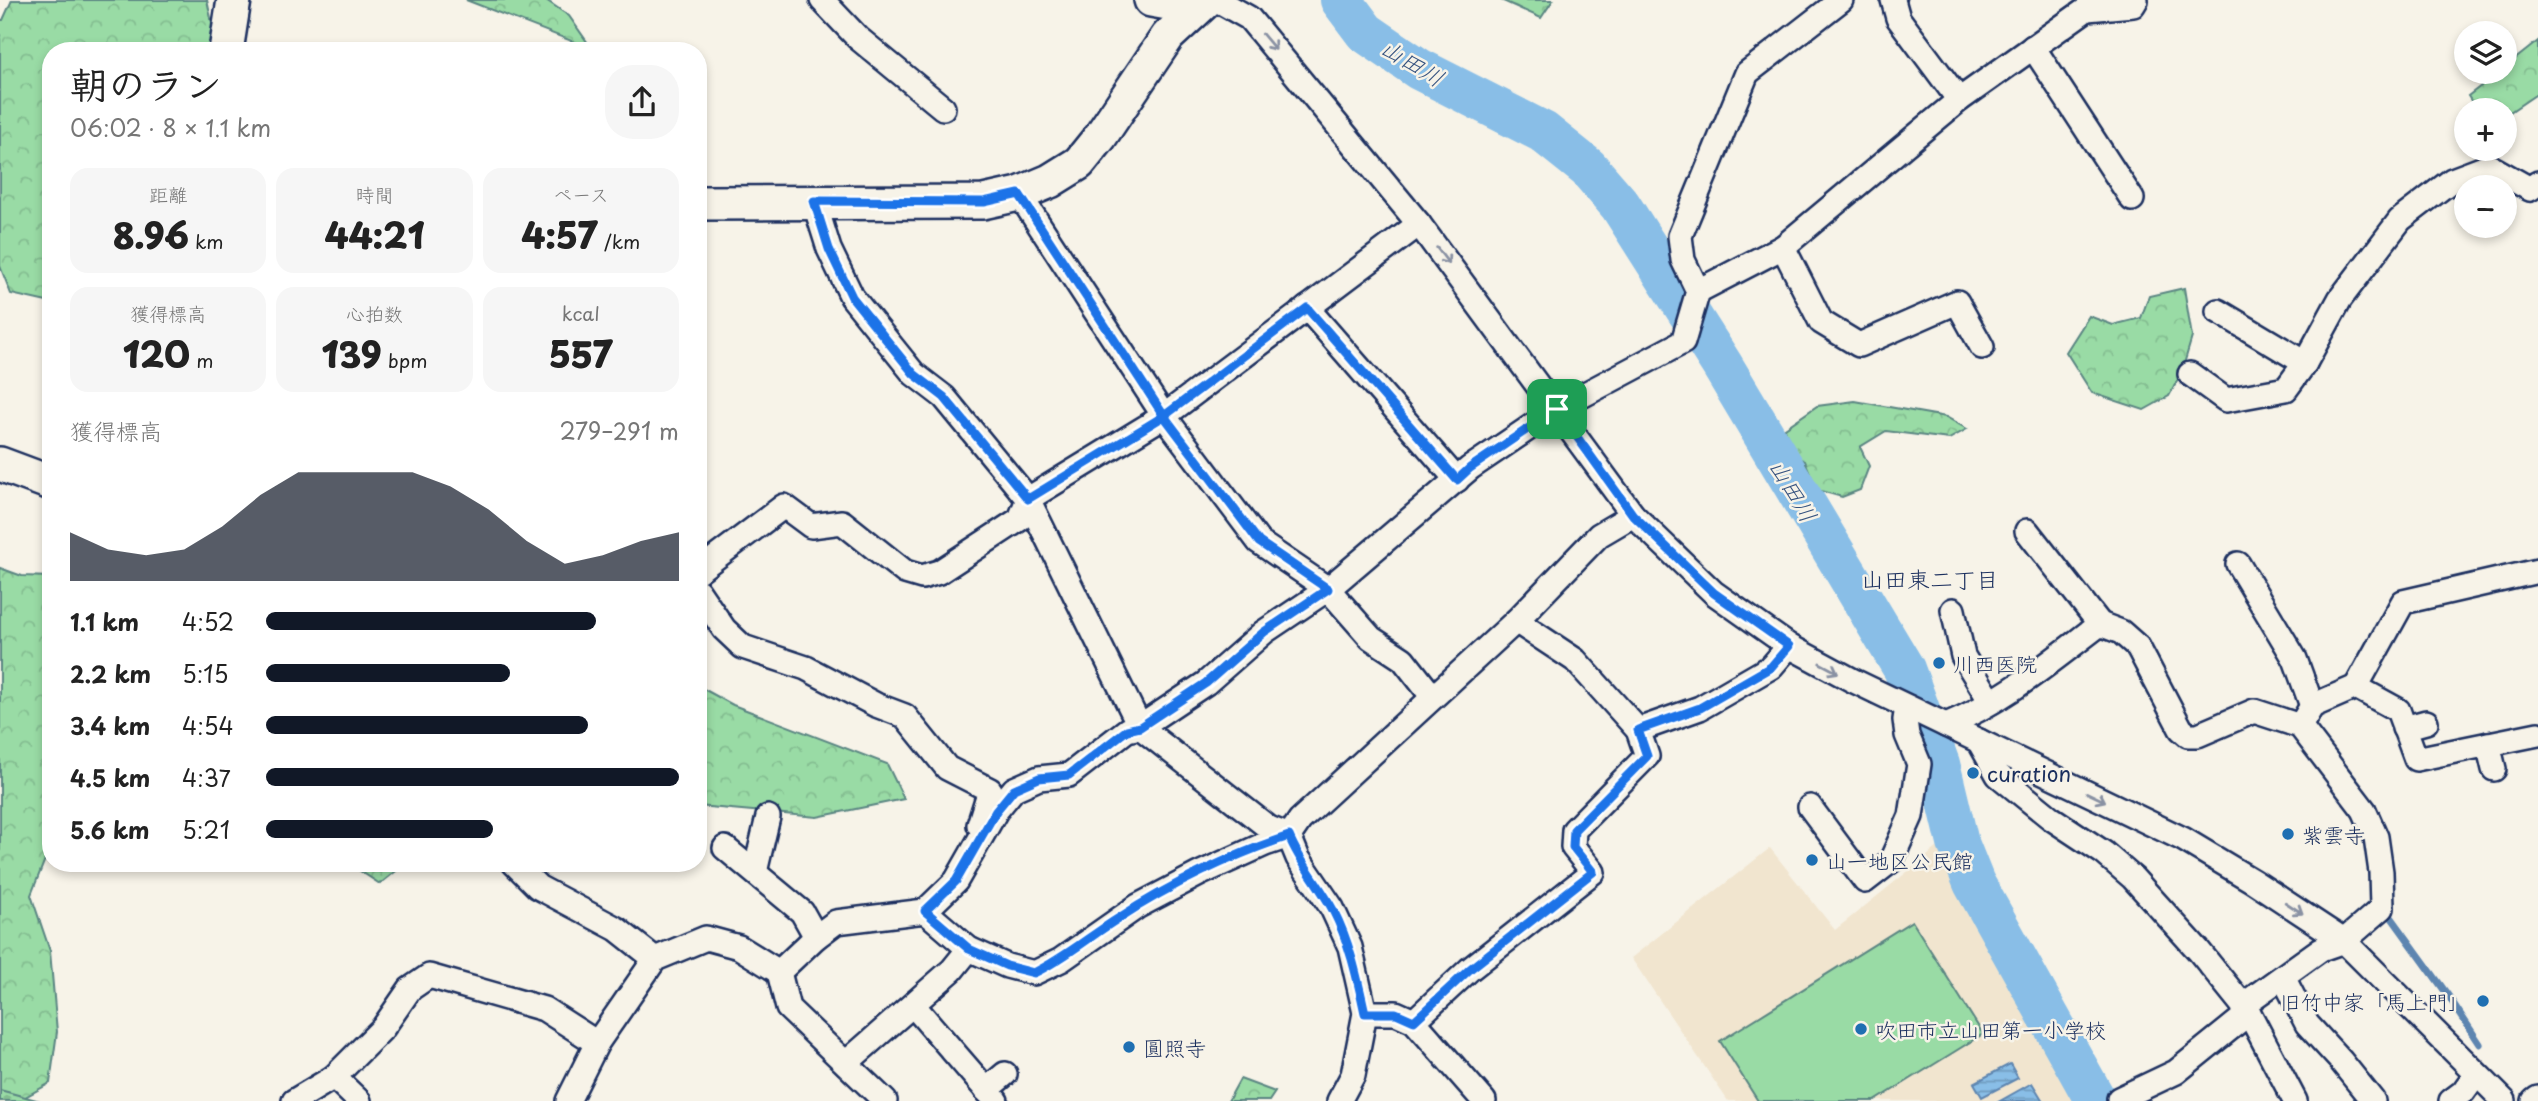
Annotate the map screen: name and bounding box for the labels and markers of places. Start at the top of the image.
pin [1527,379,1587,439]
place label: 川西医院 [1953,647,2037,679]
marker: 川西医院 [1931,655,1947,671]
place label: curation [1987,757,2071,789]
marker: curation [1965,765,1981,781]
place label: 紫雲寺 [2302,818,2365,850]
marker: 紫雲寺 [2280,826,2296,842]
place label: 山一地区公民館 [1826,844,1973,876]
marker: 山一地区公民館 [1804,852,1820,868]
place label: 旧竹中家「馬上門」 [2280,985,2469,1017]
marker: 旧竹中家「馬上門」 [2475,993,2491,1009]
place label: 吹田市立山田第一小学校 [1875,1013,2106,1045]
marker: 吹田市立山田第一小学校 [1853,1021,1869,1037]
place label: 圓照寺 [1143,1031,1206,1063]
marker: 圓照寺 [1121,1039,1137,1055]

